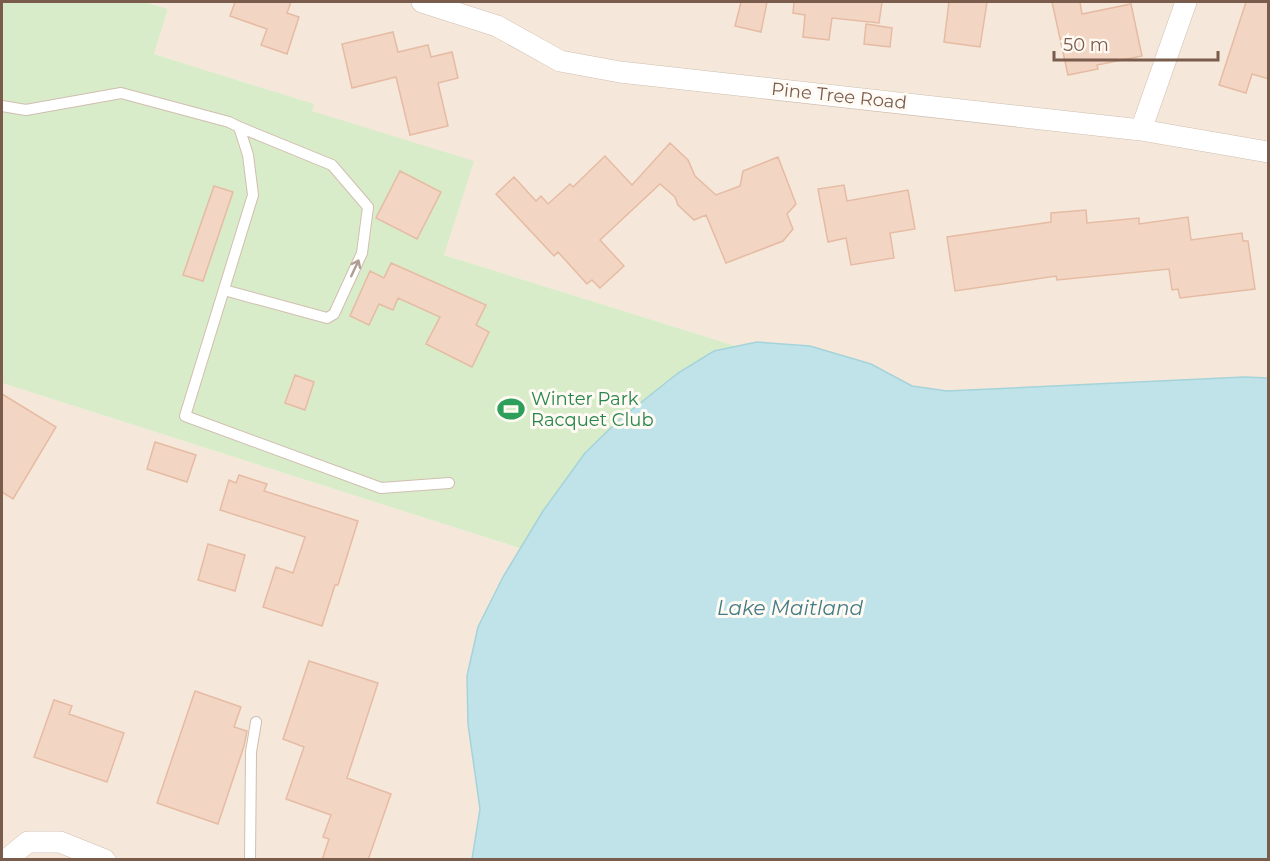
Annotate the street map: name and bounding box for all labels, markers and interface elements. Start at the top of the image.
scale bar [1054,24,1218,62]
text: 50 m [1063,34,1109,56]
street label: Pine Tree Road [770,78,908,114]
one-way arrow [350,260,362,278]
place label: Winter Park Racquet Club [531,388,654,431]
sports icon: Winter Park Racquet Club [496,394,526,424]
water label: Lake Maitland [717,596,864,620]

